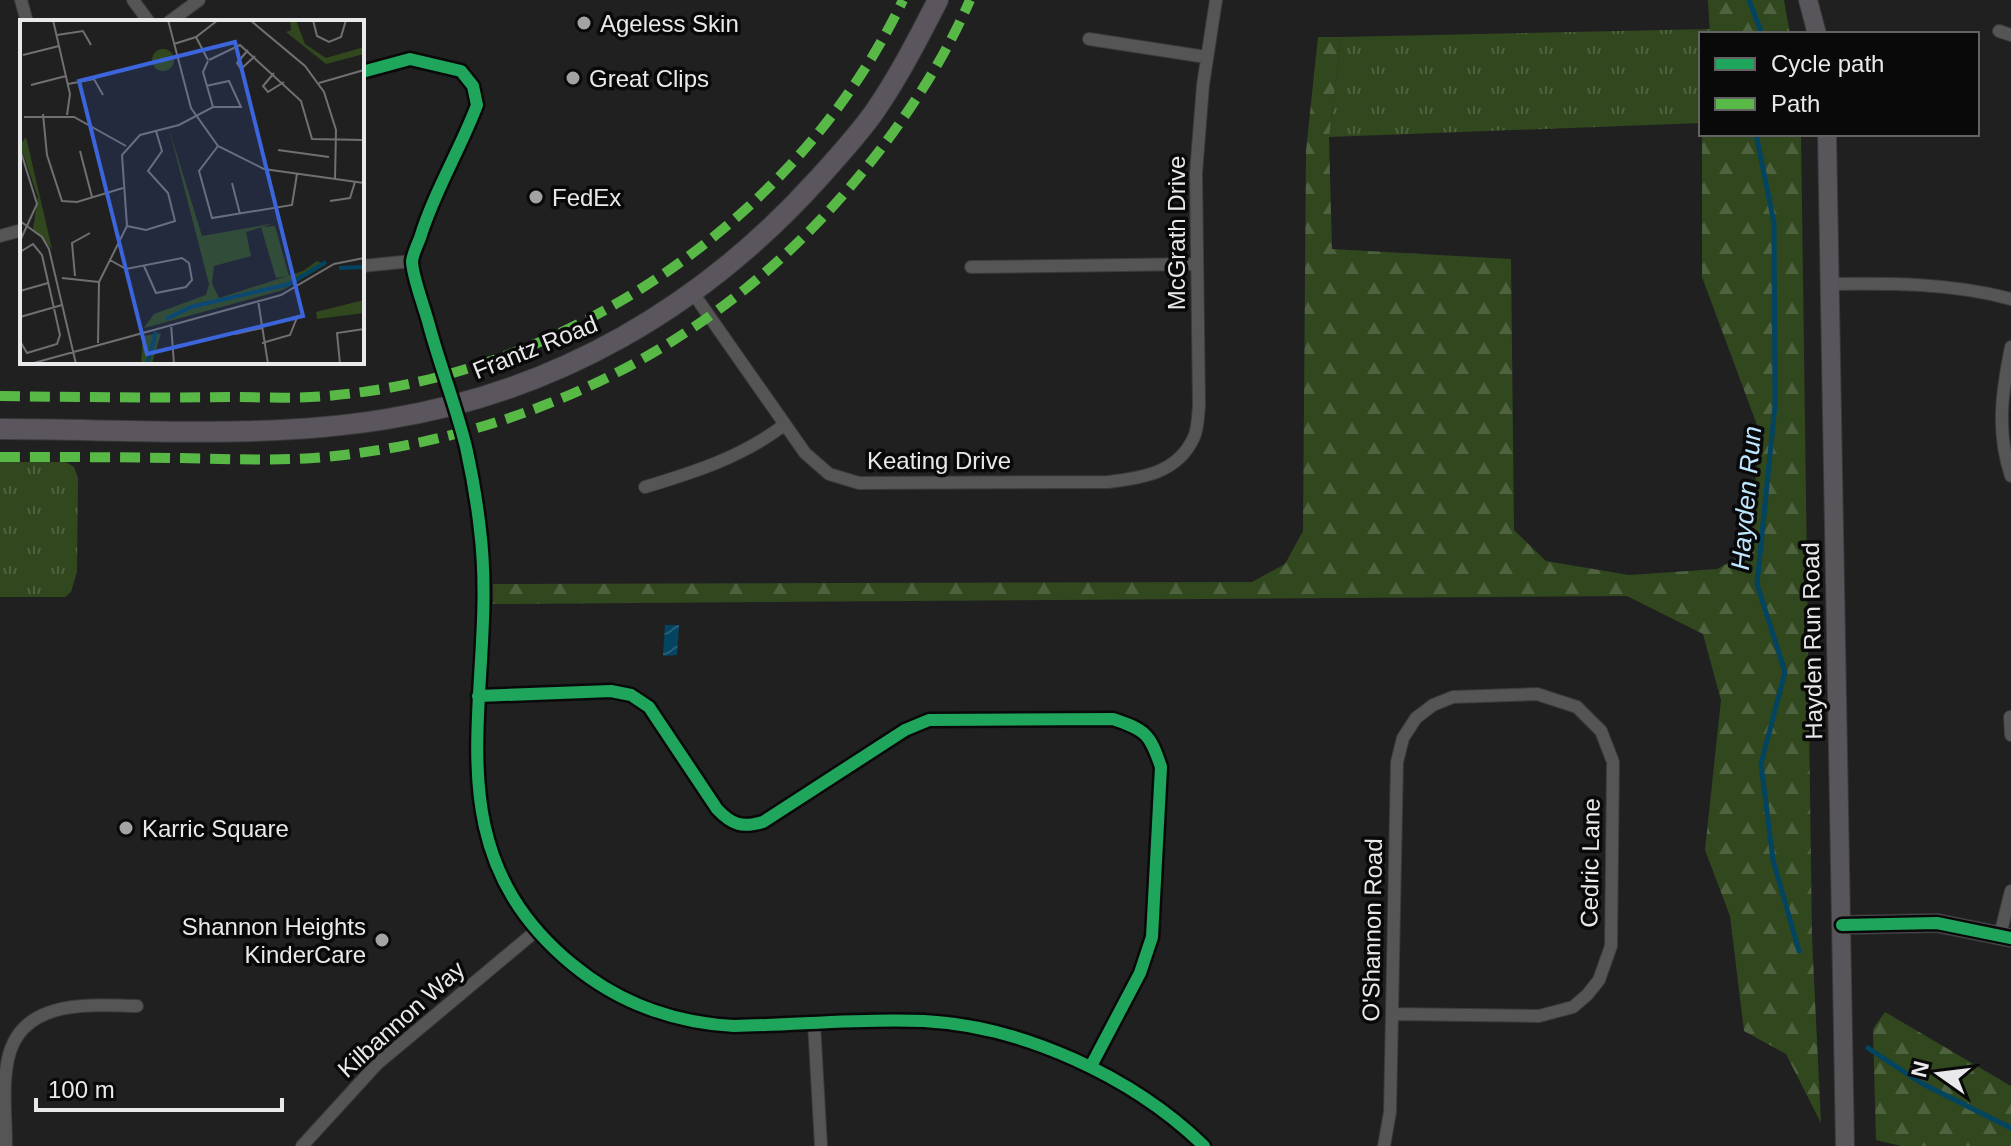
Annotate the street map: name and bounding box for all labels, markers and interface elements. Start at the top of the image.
place label: Ageless Skin [600,10,739,37]
marker: Ageless Skin [575,14,593,32]
inset map [20,20,364,364]
legend [1699,32,1979,136]
text: Cycle path [1771,50,1884,77]
place label: Great Clips [589,65,709,92]
marker: Great Clips [564,69,582,87]
text: Path [1771,90,1820,117]
street label: McGrath Drive [1163,156,1190,310]
place label: FedEx [552,184,621,211]
marker: FedEx [527,188,545,206]
street label: Frantz Road [469,310,601,384]
water label: Hayden Run [1725,425,1767,571]
street label: Keating Drive [867,447,1011,474]
street label: Hayden Run Road [1797,542,1827,740]
street label: Cedric Lane [1575,798,1605,928]
place label: Karric Square [142,815,289,842]
marker: Karric Square [117,819,135,837]
street label: O'Shannon Road [1357,838,1387,1022]
place label: Shannon Heights KinderCare [182,913,366,968]
marker: Shannon Heights KinderCare [373,931,391,949]
street label: Kilbannon Way [332,955,470,1083]
north arrow [1899,1034,1979,1114]
text: N [1906,1059,1934,1080]
scale bar [36,1062,282,1112]
text: 100 m [48,1076,115,1103]

